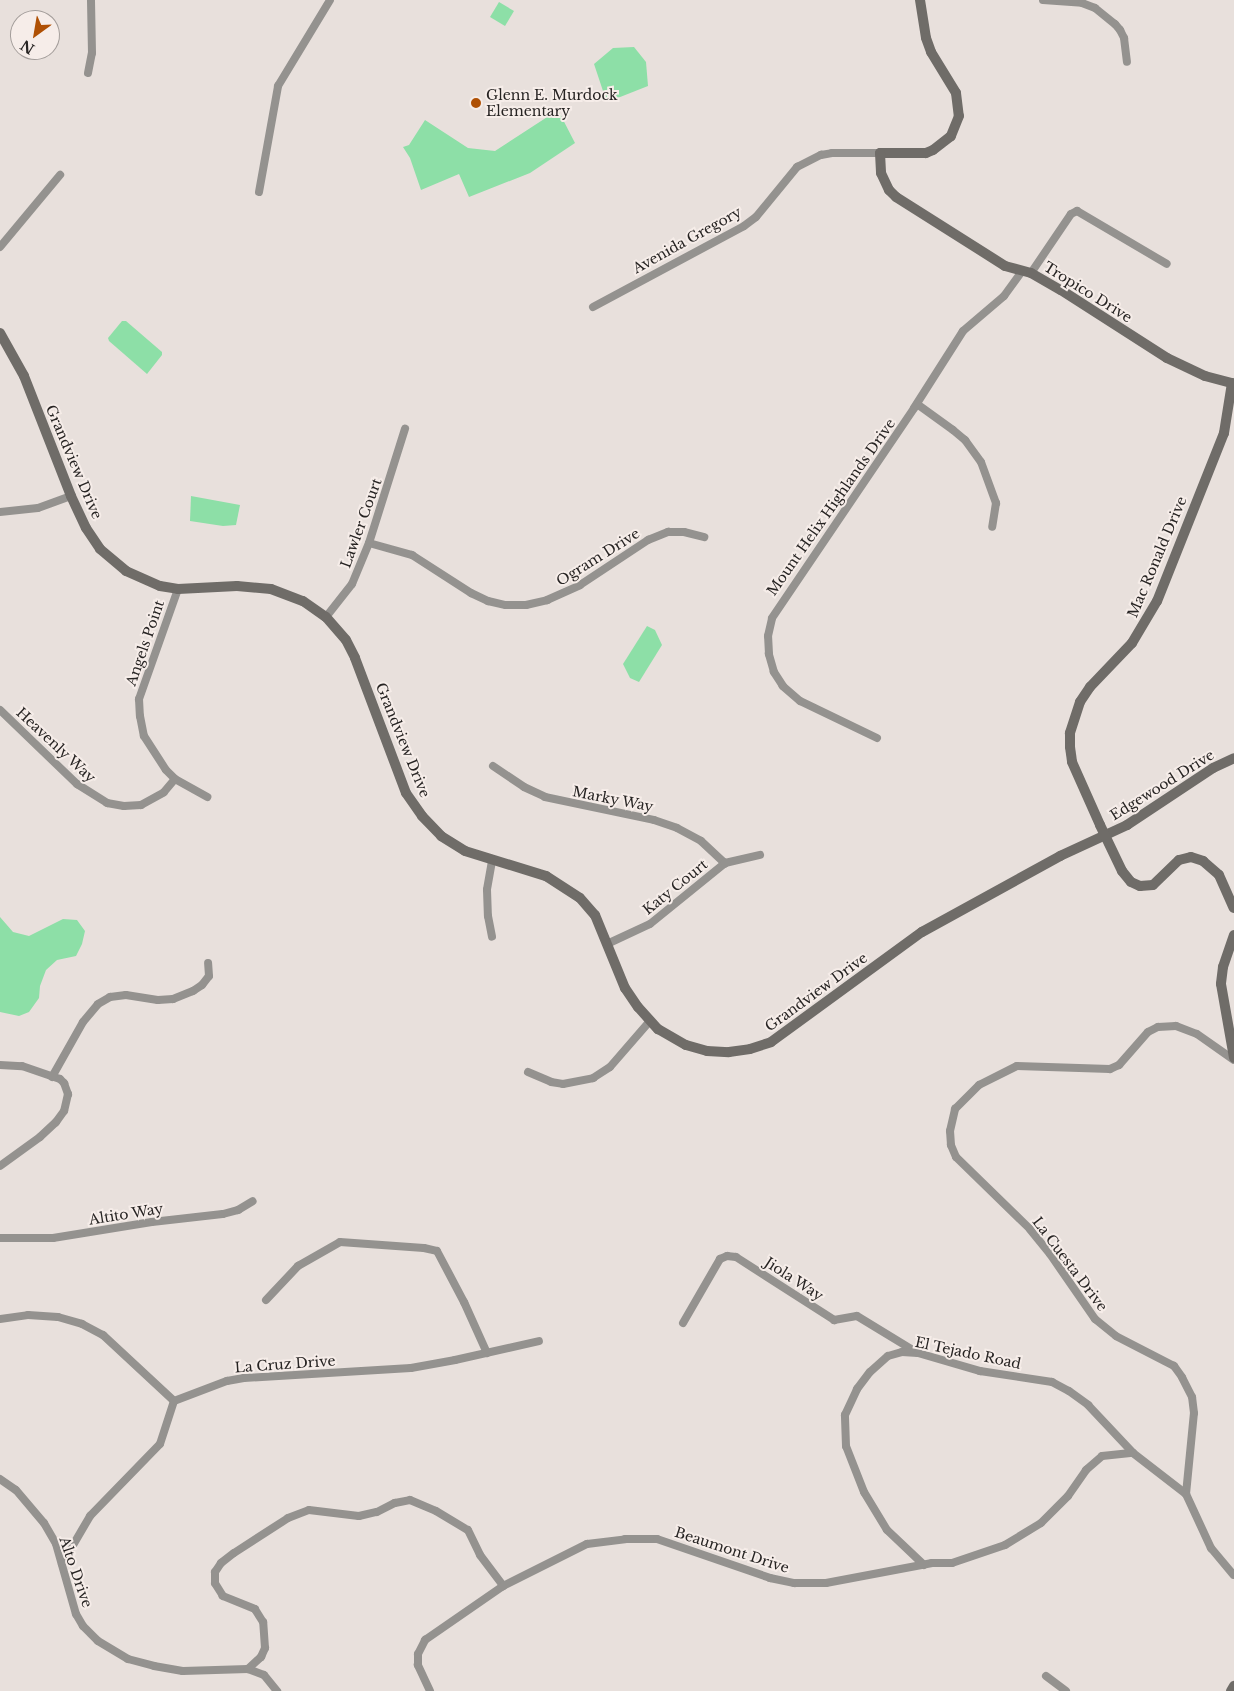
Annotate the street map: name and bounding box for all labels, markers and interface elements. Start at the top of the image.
north arrow [10,10,60,60]
text: N [17,36,38,58]
place label: Glenn E. Murdock Elementary [486,87,618,120]
marker: Glenn E. Murdock Elementary [470,97,482,109]
street label: Avenida Gregory [630,203,744,277]
street label: Tropico Drive [1041,258,1135,326]
street label: Grandview Drive [42,402,106,522]
street label: Mount Helix Highlands Drive [763,415,899,599]
street label: Lawler Court [337,476,385,570]
street label: Mac Ronald Drive [1124,494,1190,620]
street label: Ogram Drive [553,525,643,589]
street label: Angels Point [122,598,168,688]
street label: Grandview Drive [372,680,434,800]
street label: Heavenly Way [13,704,99,786]
street label: Edgewood Drive [1107,746,1217,824]
street label: Marky Way [571,783,655,815]
street label: Katy Court [639,856,711,918]
street label: Grandview Drive [761,949,871,1035]
street label: Altito Way [87,1200,165,1228]
street label: La Cuesta Drive [1029,1213,1111,1315]
street label: Jiola Way [761,1254,827,1304]
street label: El Tejado Road [913,1334,1023,1372]
street label: La Cruz Drive [234,1352,336,1376]
street label: Beaumont Drive [673,1524,791,1576]
street label: Alto Drive [56,1534,96,1610]

